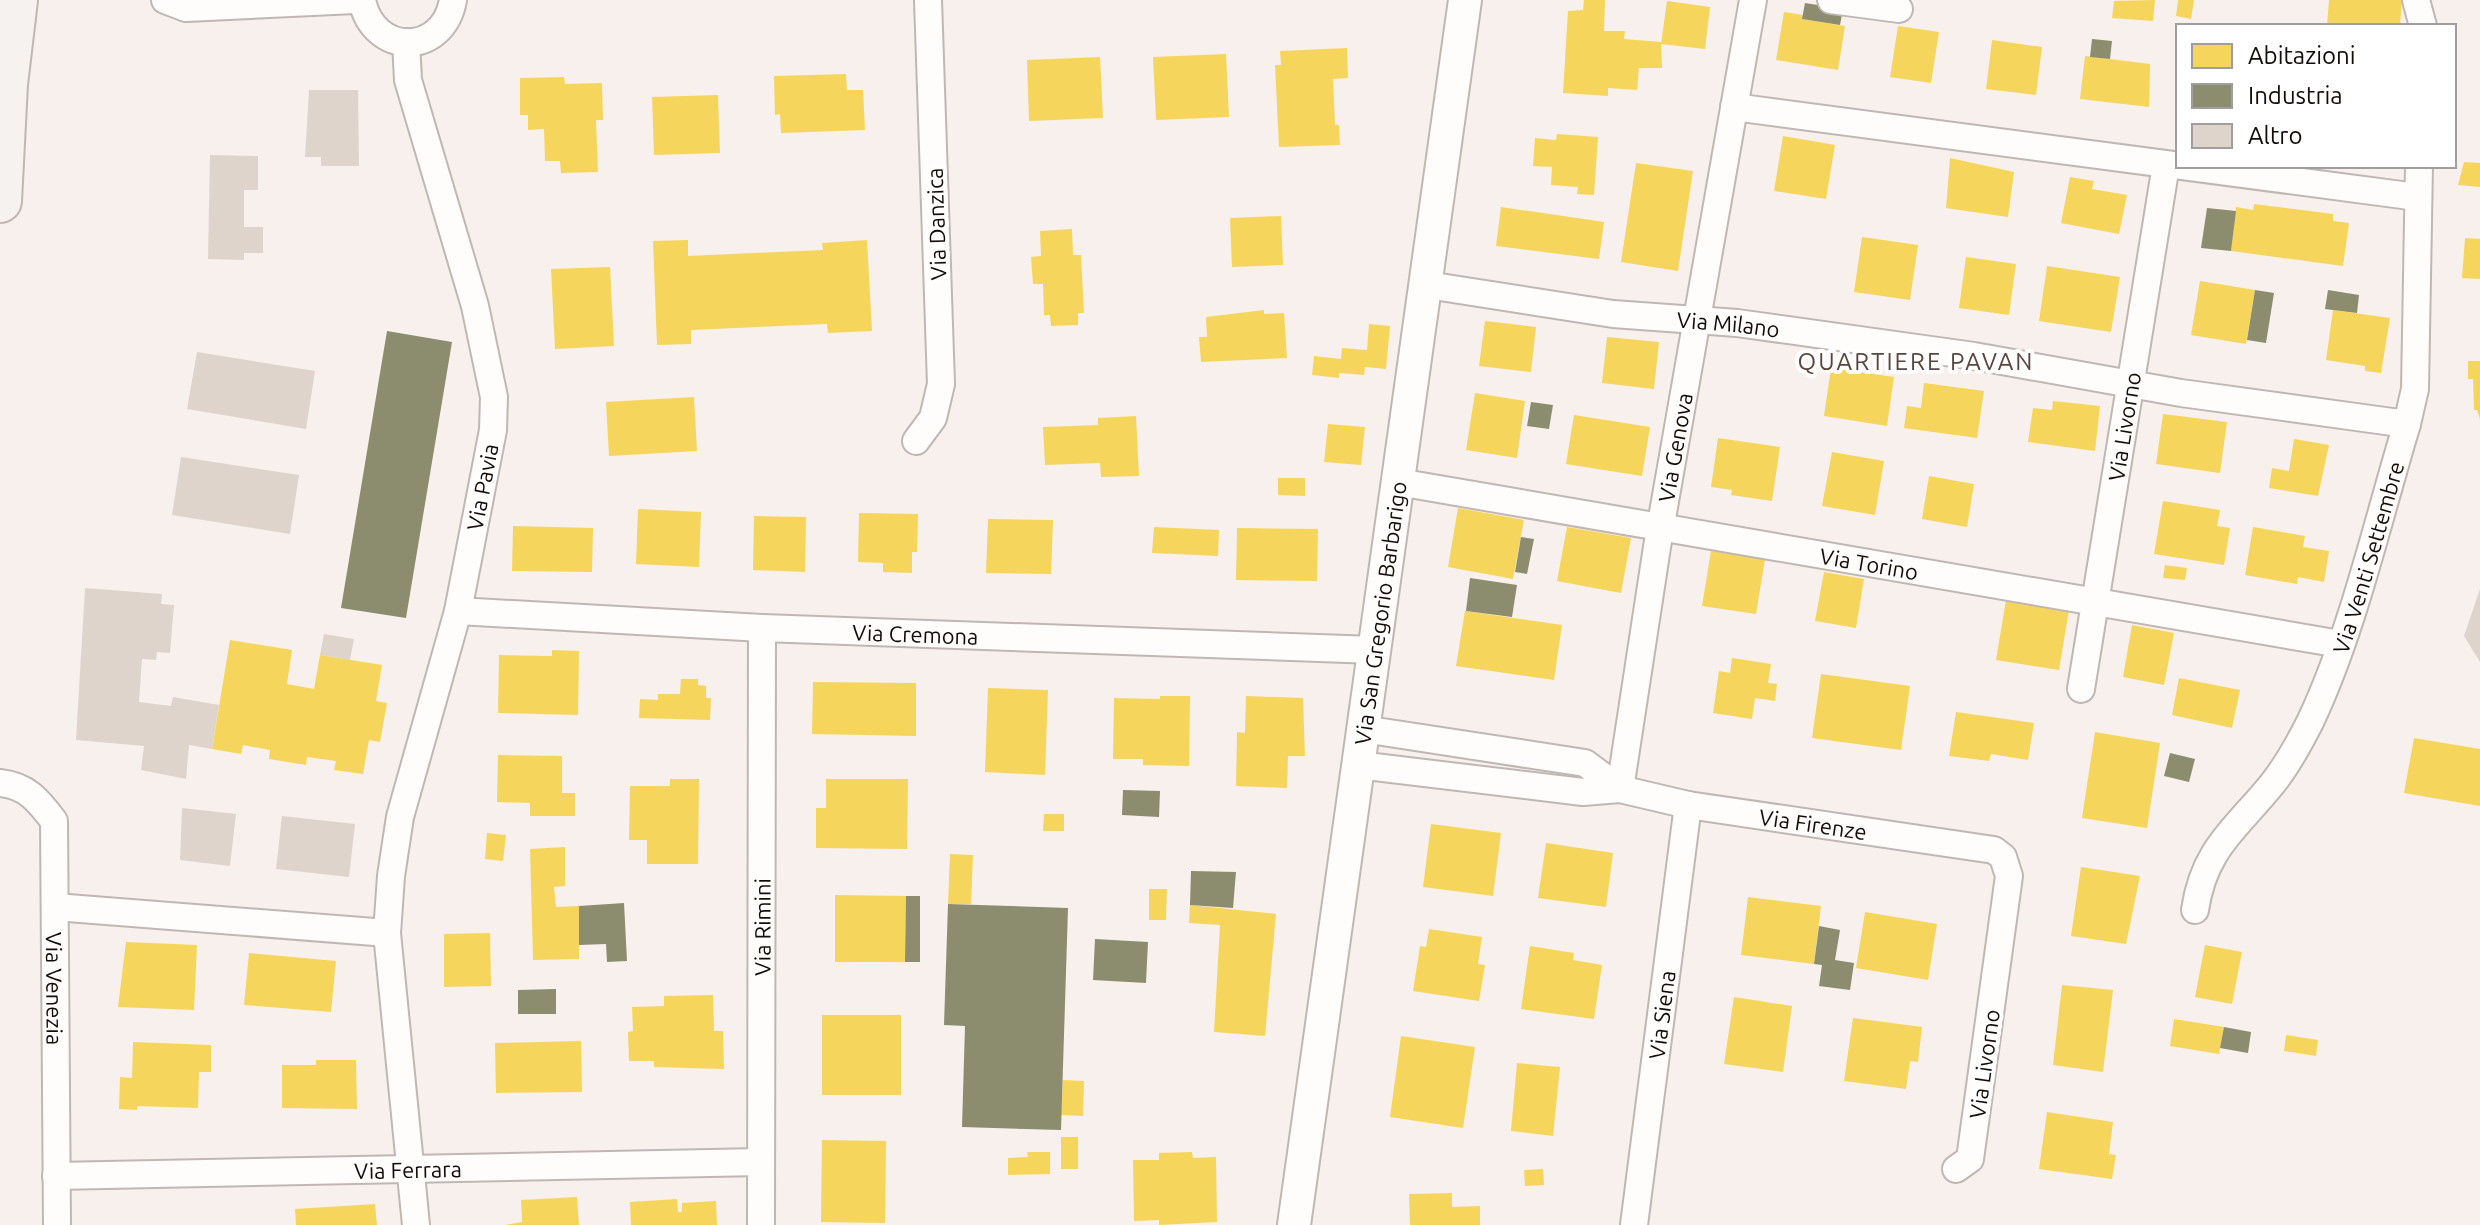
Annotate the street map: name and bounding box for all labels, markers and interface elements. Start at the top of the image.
legend [2176,24,2456,168]
text: Abitazioni [2248,42,2356,69]
text: Industria [2248,82,2343,109]
text: Altro [2248,122,2302,149]
street label: Via Danzica [922,167,950,281]
street label: Via Milano [1676,306,1781,341]
district label: QUARTIERE PAVAN [1798,348,2034,375]
street label: Via Livorno [2102,370,2145,483]
street label: Via Genova [1653,391,1696,504]
street label: Via Pavia [461,441,503,533]
street label: Via Venti Settembre [2327,458,2408,657]
street label: Via San Gregorio Barbarigo [1349,479,1410,746]
street label: Via Torino [1818,542,1920,584]
street label: Via Cremona [852,619,979,648]
street label: Via Firenze [1758,803,1869,844]
street label: Via Rimini [749,878,774,976]
street label: Via Venezia [42,932,68,1045]
street label: Via Siena [1643,969,1679,1061]
street label: Via Livorno [1964,1008,2004,1120]
street label: Via Ferrara [354,1155,462,1183]

